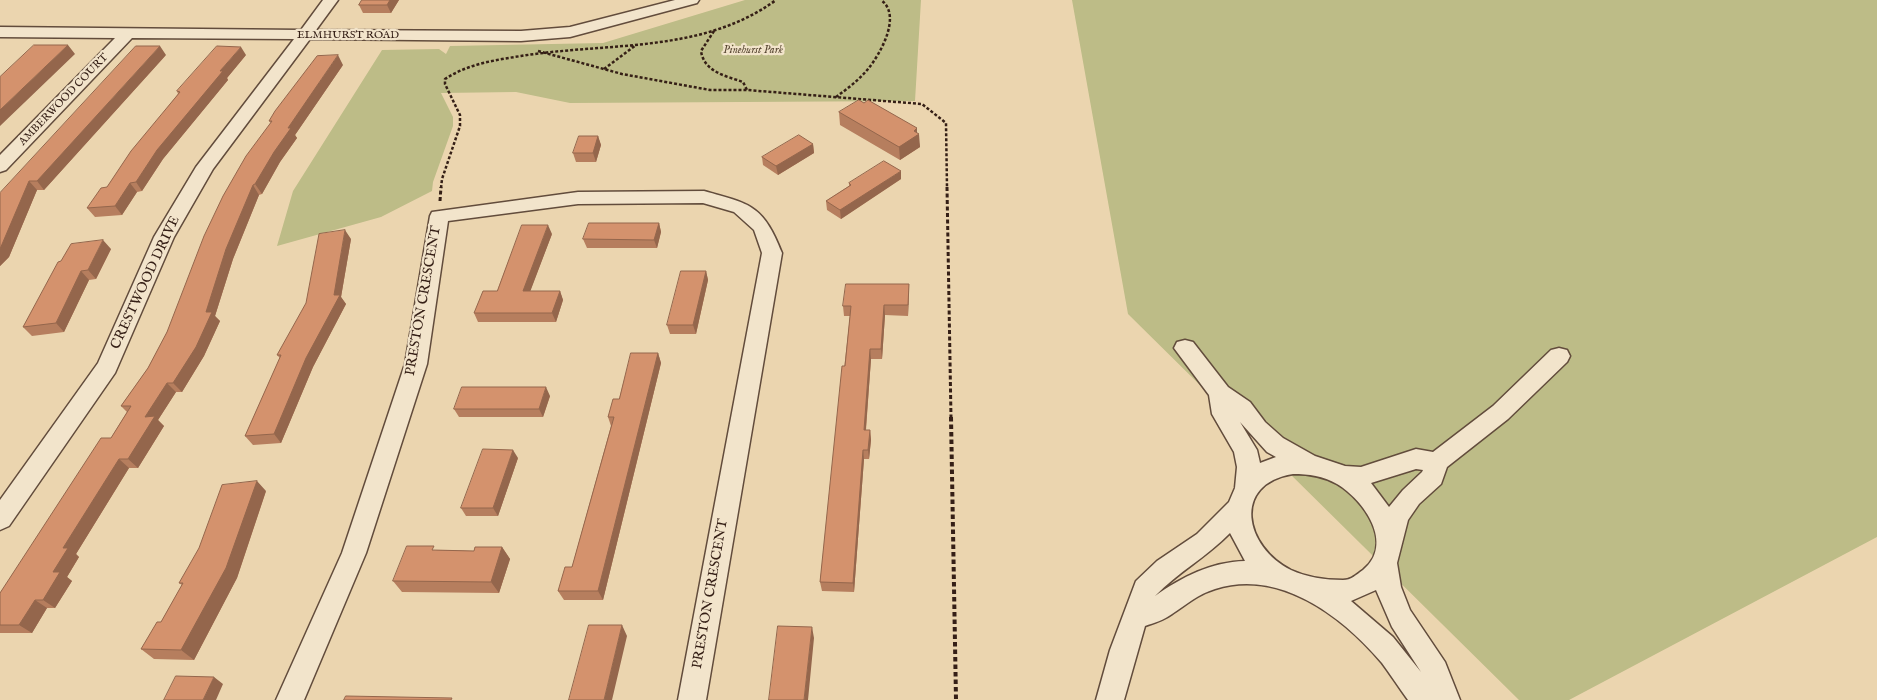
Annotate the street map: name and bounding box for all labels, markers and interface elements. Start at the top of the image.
street label: ELMHURST ROAD [297,29,399,43]
park label: Pinehurst Park [723,44,783,58]
street label: AMBERWOOD COURT [17,51,111,149]
street label: CRESTWOOD DRIVE [108,214,184,352]
street label: PRESTON CRESCENT [403,225,445,377]
street label: PRESTON CRESCENT [690,518,732,670]

